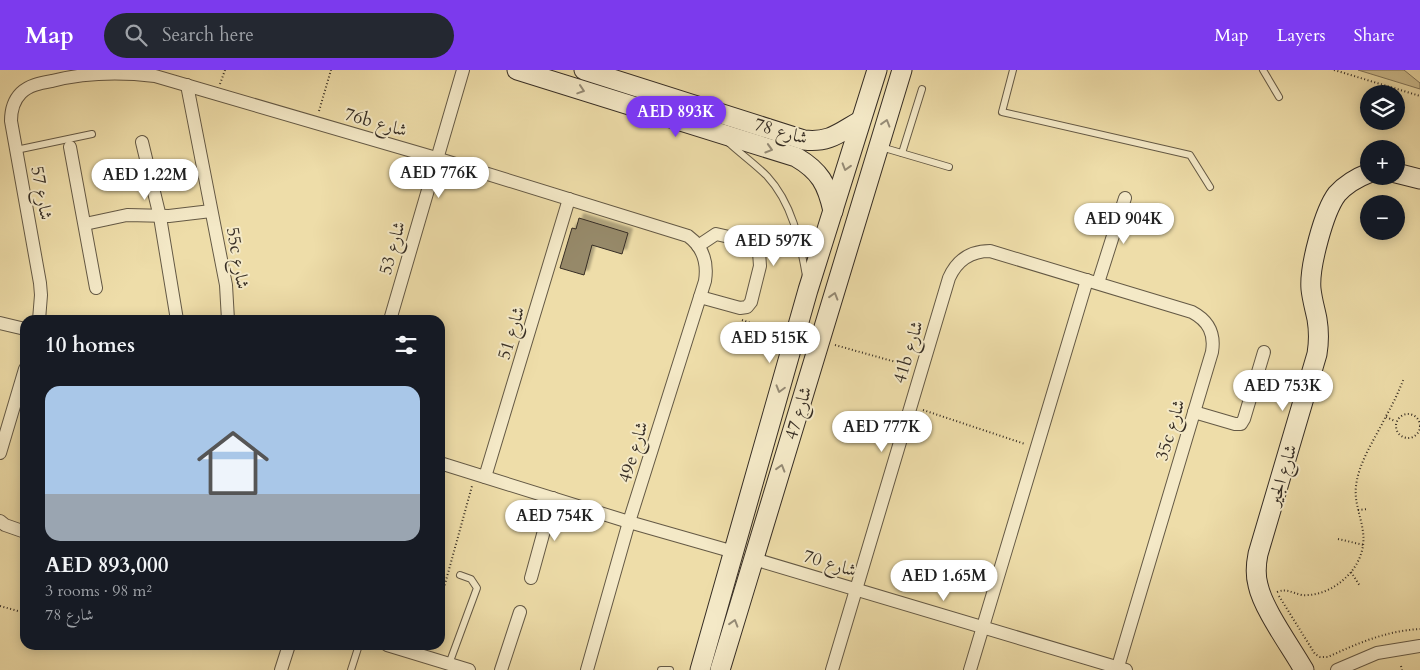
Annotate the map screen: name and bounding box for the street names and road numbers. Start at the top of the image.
street label: 76b شارع [341,102,410,145]
street label: شارع 78 [751,112,811,153]
street label: شارع 57 [22,164,59,222]
street label: شارع 53 [373,218,414,278]
street label: 55c شارع [218,225,255,291]
street label: شارع 51 [492,303,533,363]
street label: 41b شارع [887,318,932,387]
street label: شارع 47 [779,383,820,443]
street label: 35c شارع [1149,396,1194,464]
street label: 49e شارع [612,419,657,486]
street label: شارع الجير [1261,441,1306,511]
street label: شارع 70 [800,544,860,585]

